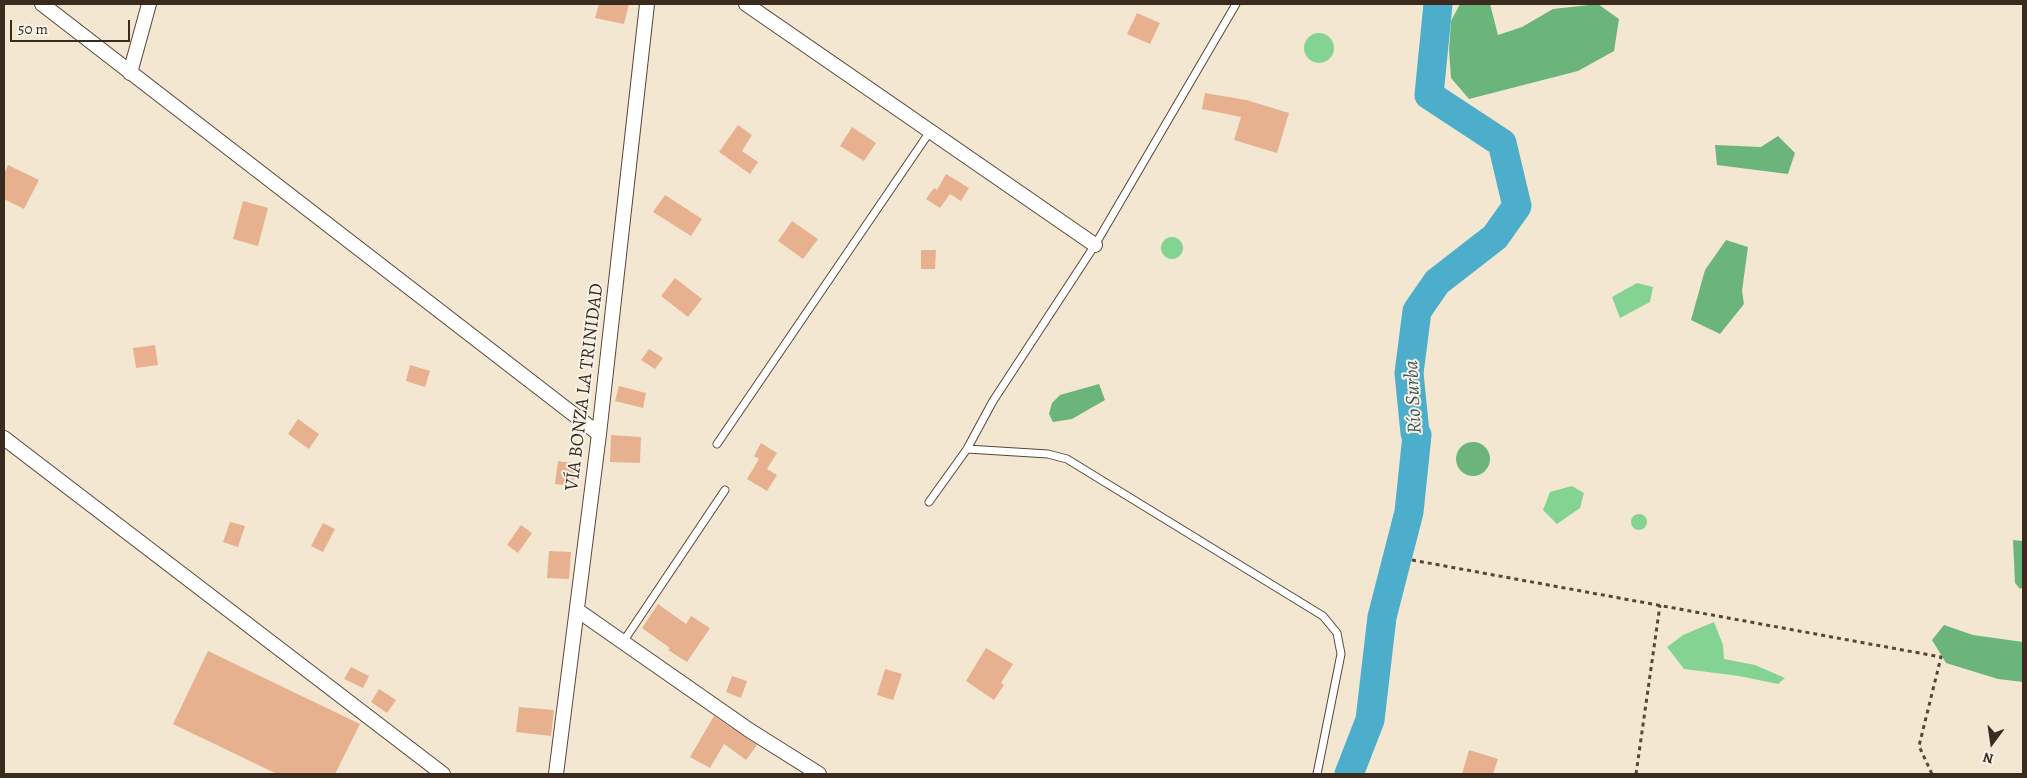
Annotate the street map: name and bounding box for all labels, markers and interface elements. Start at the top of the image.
scale bar [12,10,132,42]
text: 50 m [18,19,48,39]
street label: VÍA BONZA LA TRINIDAD [561,282,609,492]
water label: Río Surba [1400,360,1428,434]
north arrow [1967,718,2017,768]
text: N [1981,748,1996,768]

